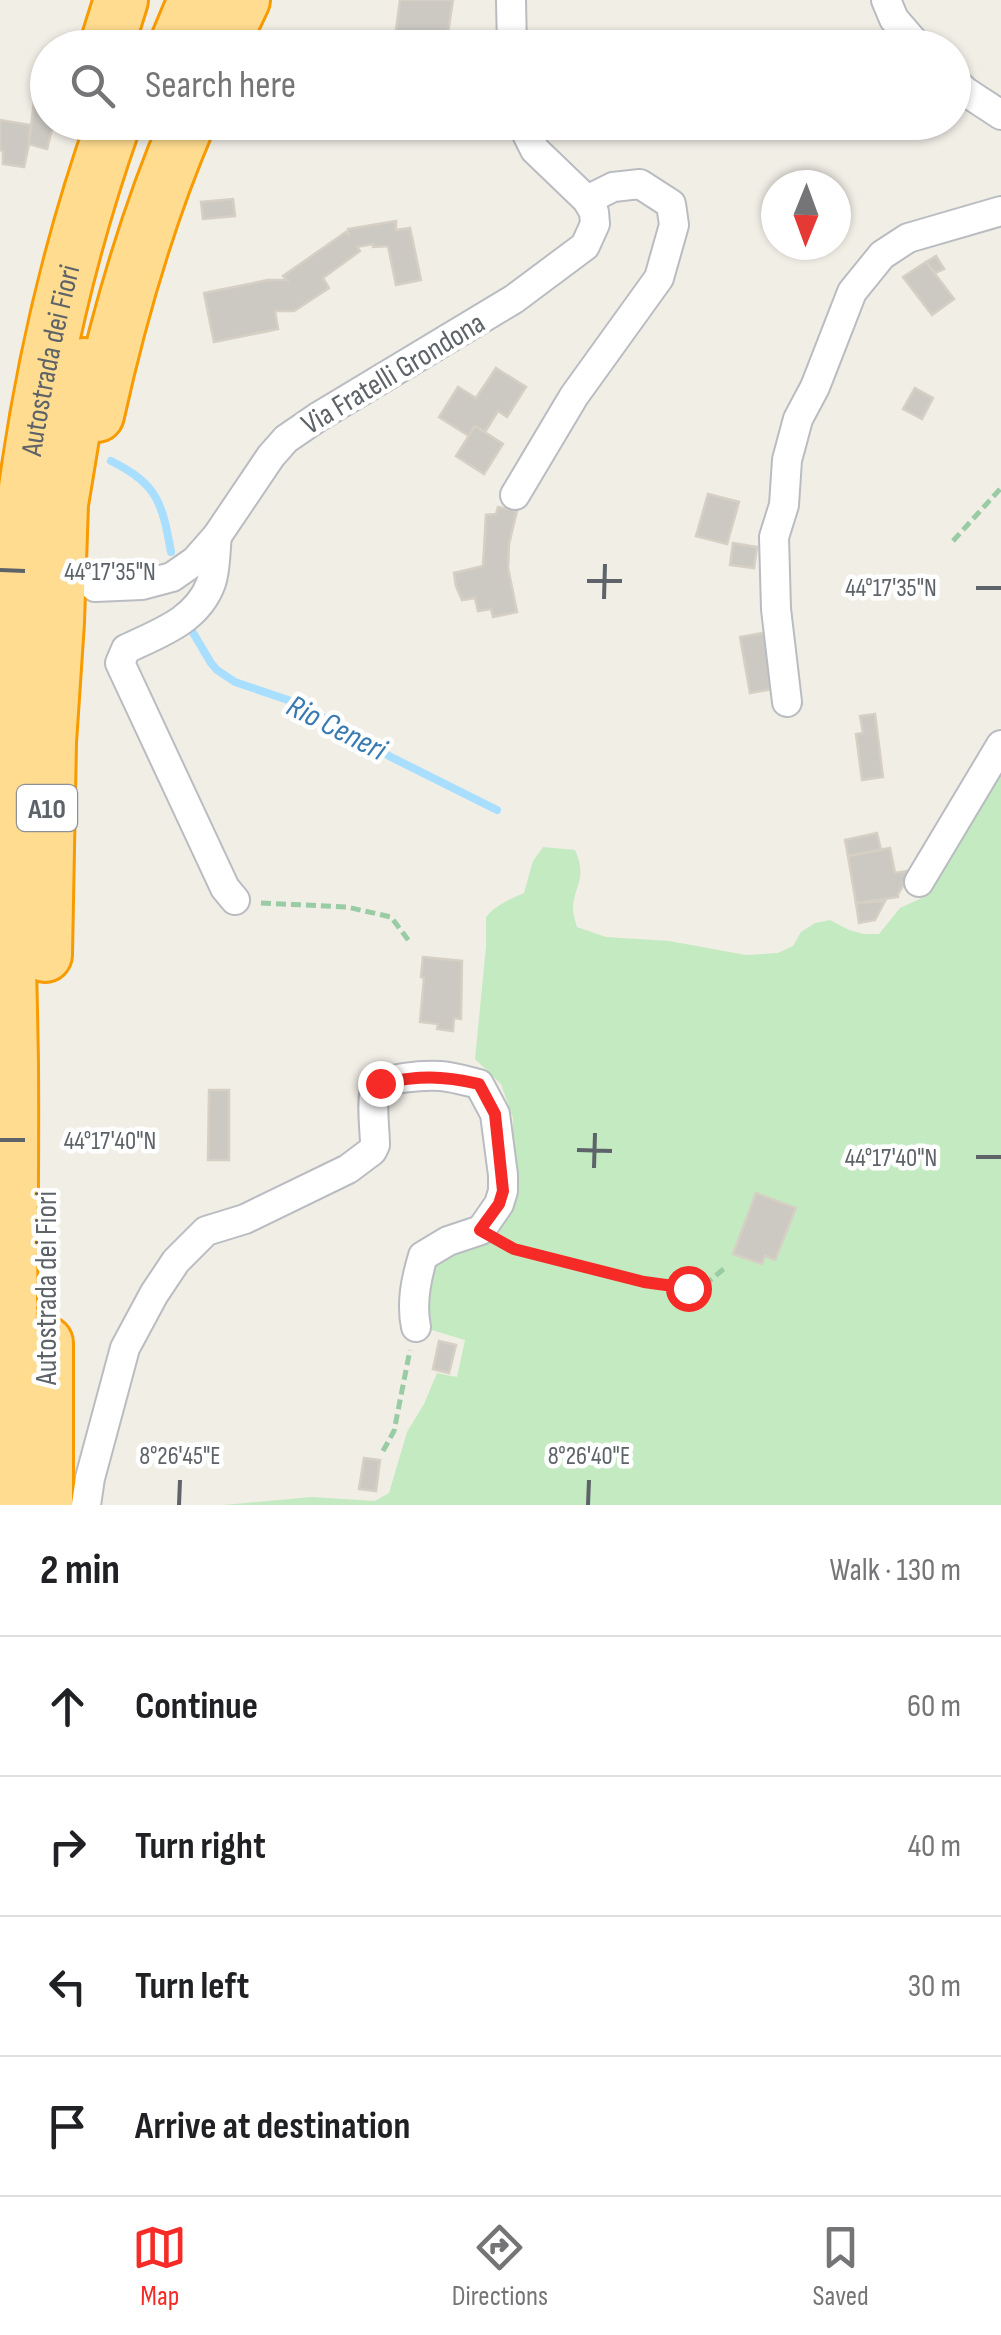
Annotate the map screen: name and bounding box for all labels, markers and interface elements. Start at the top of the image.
search box [30,30,971,140]
icon: search [65,58,120,113]
text: Search here [145,63,296,108]
north arrow [761,170,851,260]
street label: Autostrada dei Fiori [14,261,88,459]
street label: Via Fratelli Grondona [295,305,492,443]
text: 44°17'35"N [64,557,156,588]
text: 44°17'35"N [845,573,937,604]
water label: Rio Ceneri [280,687,394,770]
road number: A10 [17,785,77,831]
route end [358,1061,404,1107]
text: 44°17'40"N [64,1126,156,1157]
text: 44°17'40"N [845,1143,937,1174]
street label: Autostrada dei Fiori [29,1191,65,1386]
route start [666,1266,712,1312]
text: 8°26'45"E [139,1441,221,1472]
text: 8°26'40"E [548,1441,630,1472]
text: 2 min [40,1545,120,1596]
text: Walk · 130 m [829,1551,961,1590]
icon: ahead [40,1679,95,1734]
text: Continue [135,1684,258,1729]
text: 60 m [907,1687,961,1726]
icon: right [40,1819,95,1874]
text: Turn right [135,1824,266,1869]
text: 40 m [908,1827,961,1866]
icon: left [40,1959,95,2014]
text: Turn left [135,1964,249,2009]
text: 30 m [908,1967,961,2006]
icon: arrive [40,2099,95,2154]
text: Arrive at destination [135,2104,410,2149]
tab: Map [132,2220,187,2313]
tab: Directions [452,2220,548,2313]
tab: Saved [813,2220,869,2313]

